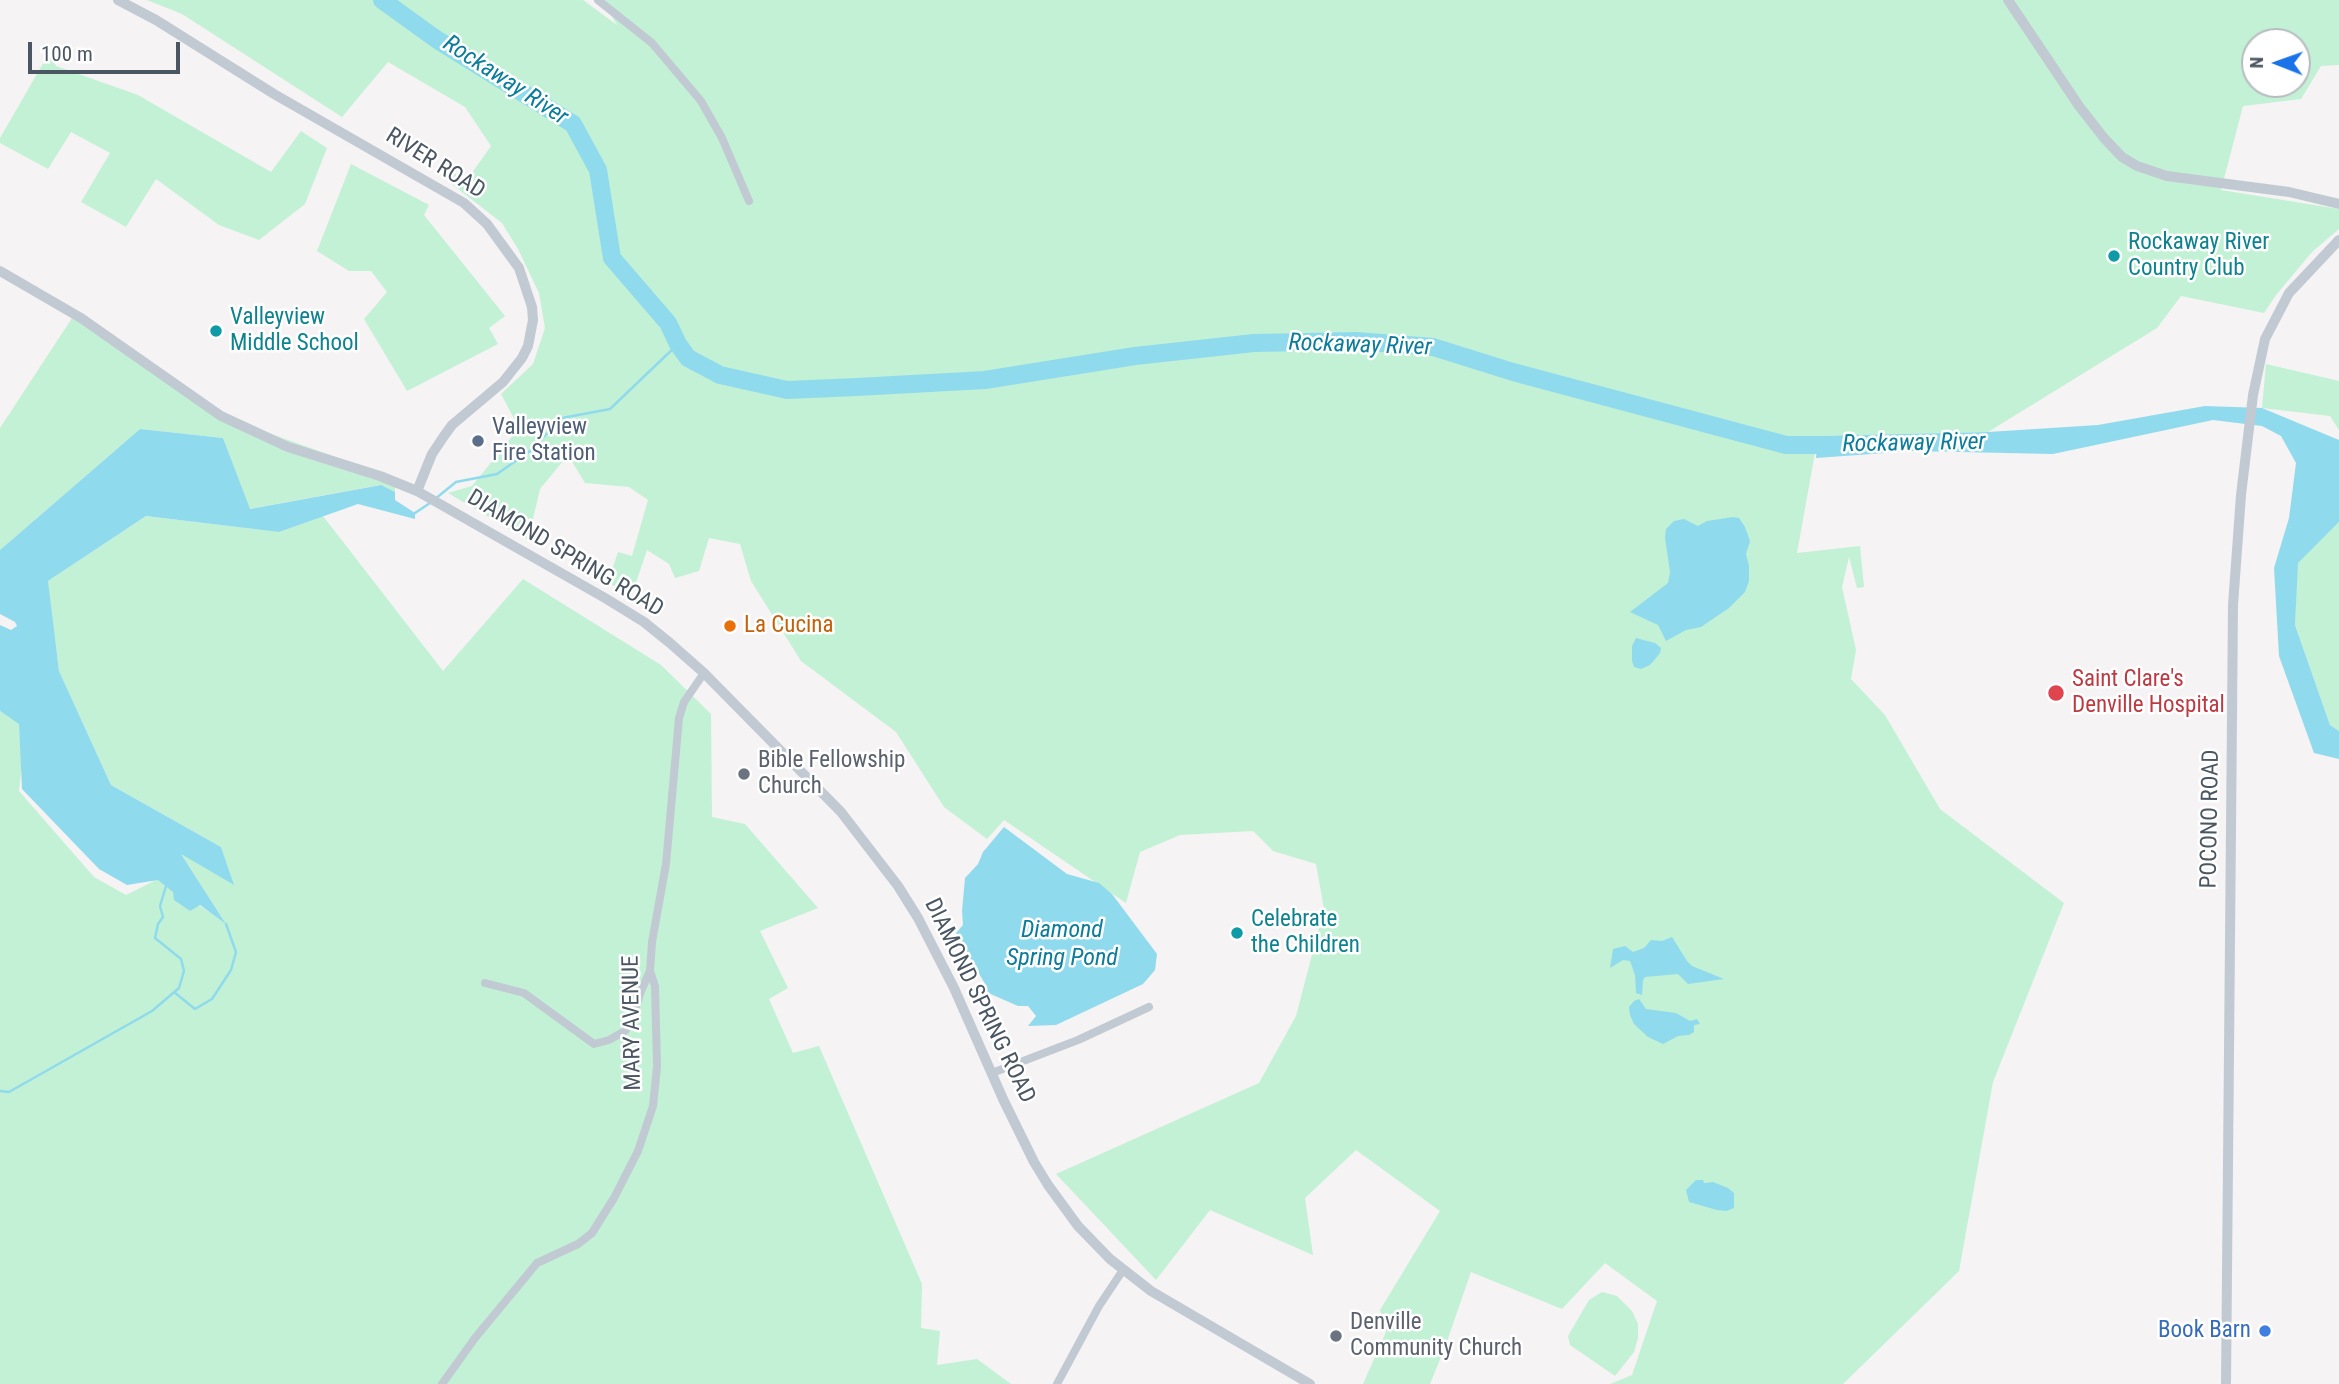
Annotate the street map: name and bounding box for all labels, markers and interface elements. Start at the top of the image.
scale bar [32,28,184,72]
north arrow [2241,28,2311,98]
water label: Rockaway River [437,30,573,132]
text: 100 m [41,42,93,66]
text: N [2245,57,2268,69]
street label: RIVER ROAD [380,123,490,205]
place label: Rockaway River Country Club [2128,229,2269,283]
marker: Rockaway River Country Club [2106,248,2122,264]
place label: Valleyview Middle School [230,304,359,358]
marker: Valleyview Middle School [208,323,224,339]
water label: Rockaway River [1288,329,1432,363]
place label: Valleyview Fire Station [492,414,596,468]
water label: Rockaway River [1842,428,1986,460]
marker: Valleyview Fire Station [470,433,486,449]
street label: DIAMOND SPRING ROAD [462,484,668,624]
place label: La Cucina [744,612,833,640]
marker: La Cucina [722,618,738,634]
place label: Saint Clare's Denville Hospital [2072,666,2225,720]
marker: Saint Clare's Denville Hospital [2046,683,2066,703]
place label: Bible Fellowship Church [758,747,905,801]
street label: POCONO ROAD [2196,749,2226,889]
marker: Bible Fellowship Church [736,766,752,782]
street label: DIAMOND SPRING ROAD [917,894,1041,1108]
place label: Celebrate the Children [1251,906,1360,960]
water label: Diamond Spring Pond [1006,917,1118,973]
marker: Celebrate the Children [1229,925,1245,941]
street label: MARY AVENUE [618,955,648,1091]
place label: Denville Community Church [1350,1309,1522,1363]
place label: Book Barn [2158,1317,2251,1345]
marker: Book Barn [2257,1323,2273,1339]
marker: Denville Community Church [1328,1328,1344,1344]

